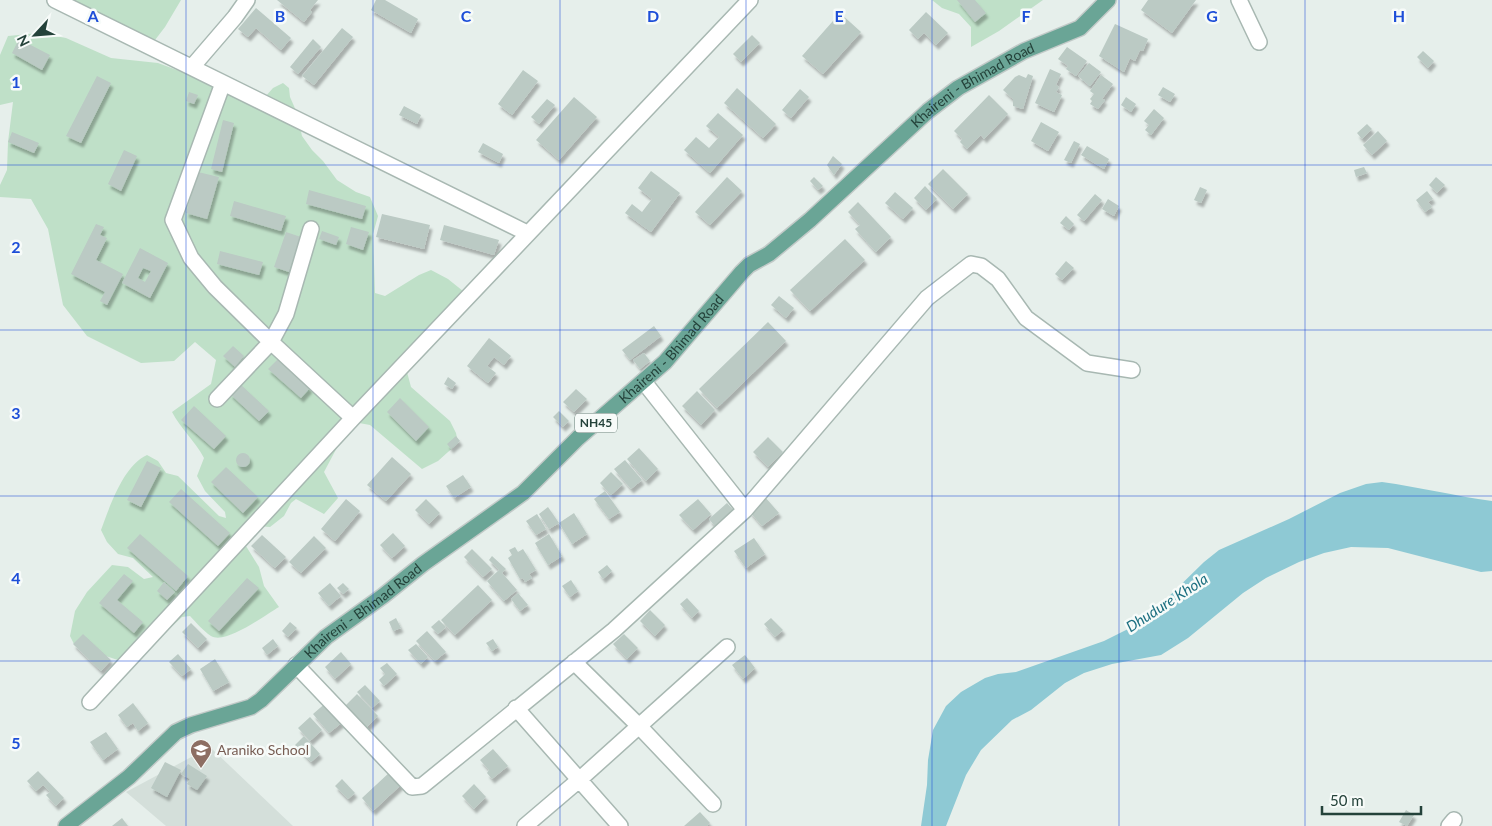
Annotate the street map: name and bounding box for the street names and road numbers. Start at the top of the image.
street label: Khaireni - Bhimad Road [907,39,1037,131]
street label: Khaireni - Bhimad Road [615,291,727,406]
road number: NH45 [575,413,617,432]
street label: Khaireni - Bhimad Road [300,560,425,662]

